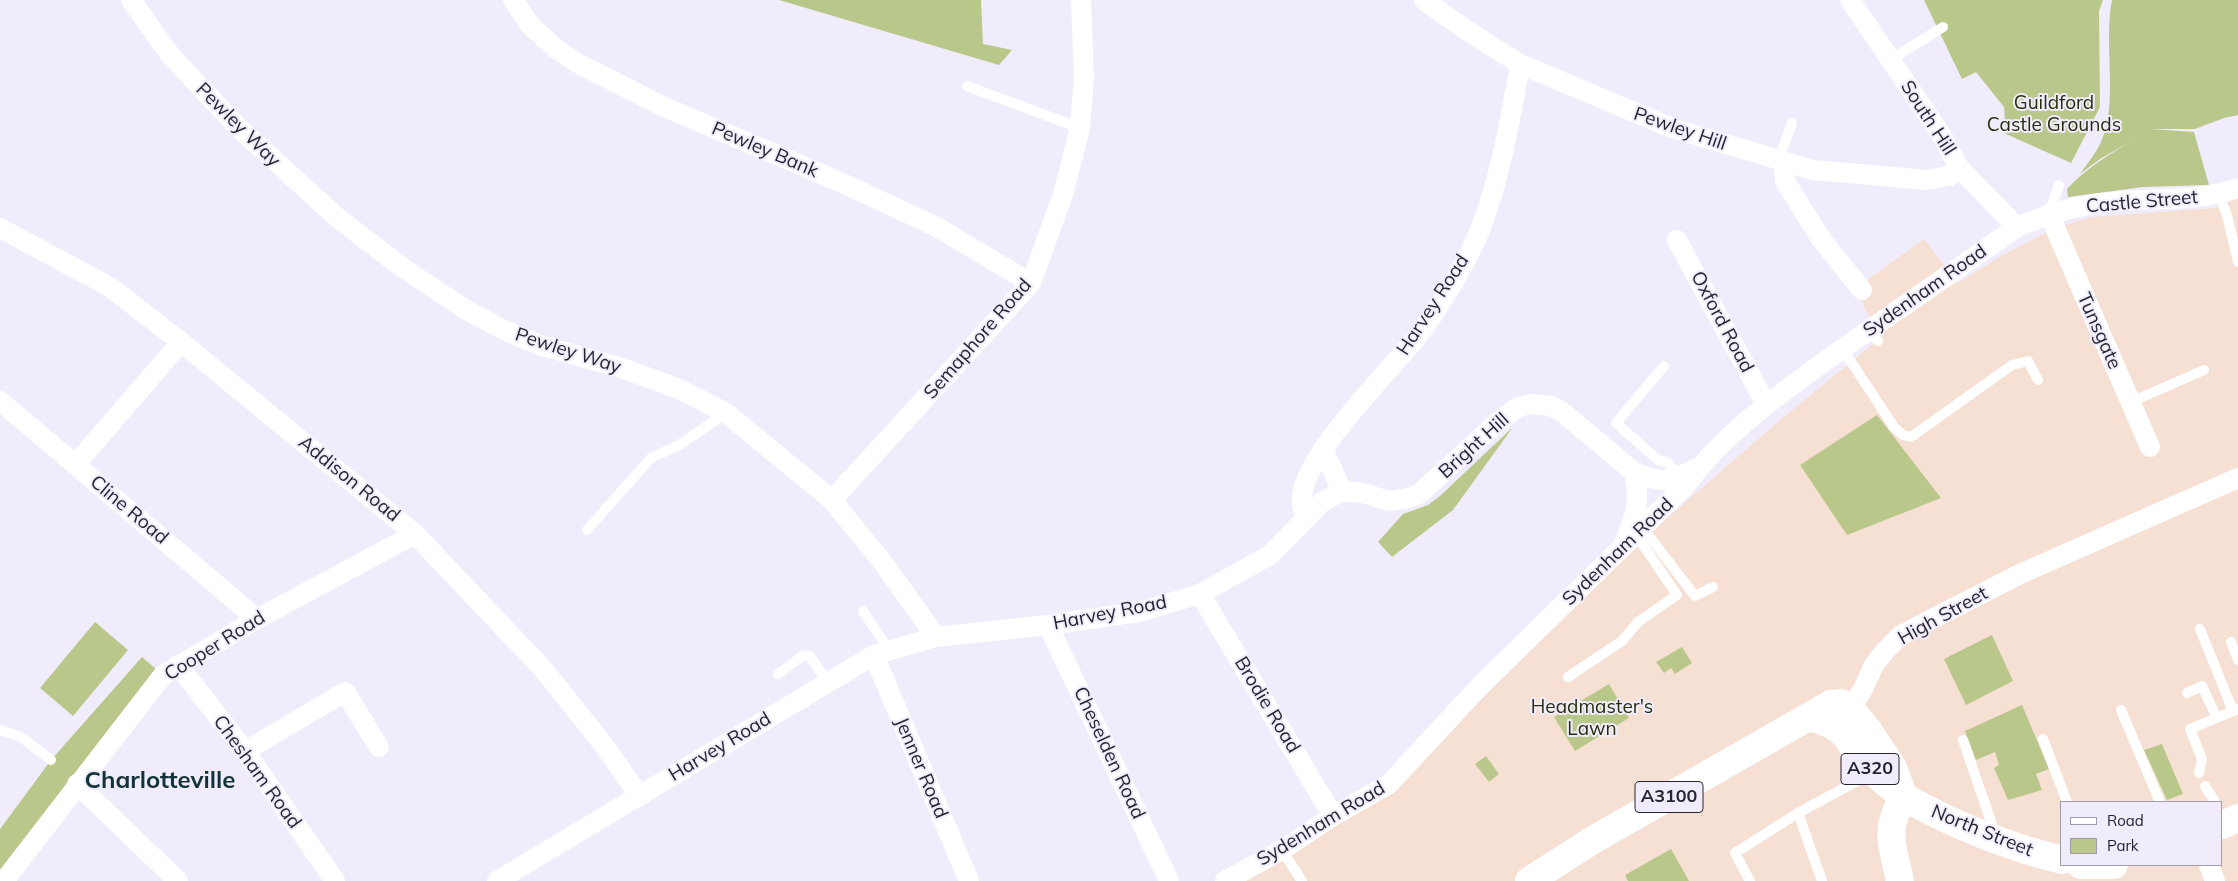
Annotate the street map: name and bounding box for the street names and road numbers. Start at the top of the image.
street label: South Hill [1895,76,1961,160]
street label: Pewley Way [191,78,285,172]
street label: Pewley Hill [1631,103,1729,155]
street label: Pewley Bank [708,117,822,183]
street label: Castle Street [2085,186,2199,218]
street label: Sydenham Road [1859,240,1991,342]
street label: Harvey Road [1392,250,1474,360]
street label: Oxford Road [1686,267,1758,377]
street label: Semaphore Road [919,274,1037,404]
street label: Tunsgate [2072,289,2126,373]
street label: Pewley Way [512,323,624,379]
street label: Bright Hill [1434,409,1514,483]
street label: Addison Road [294,431,404,527]
street label: Cline Road [85,471,173,549]
street label: Sydenham Road [1558,493,1678,611]
street label: High Street [1894,582,1992,650]
street label: Harvey Road [1051,591,1169,635]
street label: Cooper Road [161,606,269,686]
street label: Brodie Road [1229,653,1305,757]
street label: Cheselden Road [1068,683,1150,823]
street label: Harvey Road [665,708,775,786]
street label: Chesham Road [208,711,306,833]
street label: Jenner Road [889,714,953,822]
road number: A320 [1841,754,1899,784]
street label: Sydenham Road [1253,777,1389,871]
road number: A3100 [1635,782,1703,812]
street label: North Street [1928,800,2036,862]

